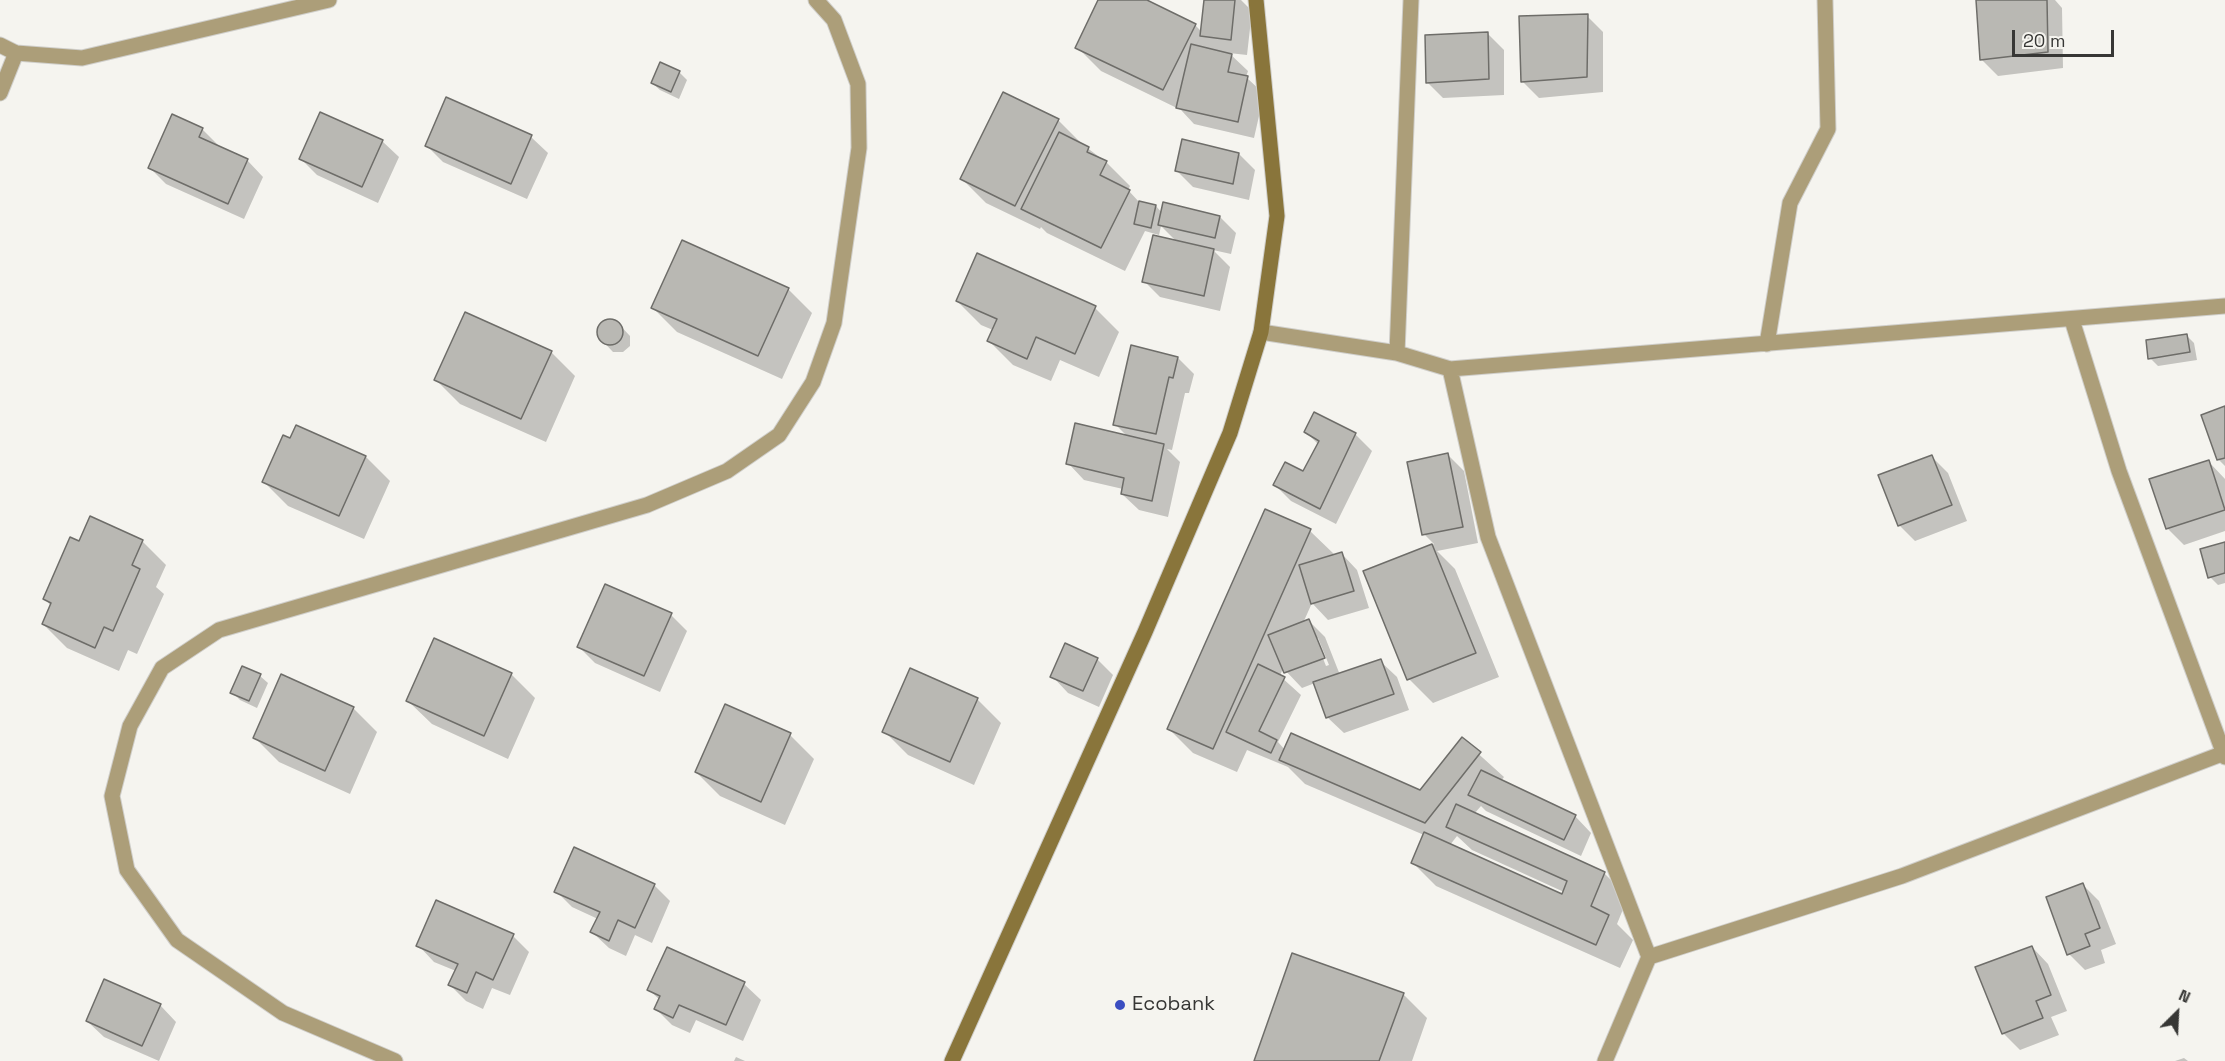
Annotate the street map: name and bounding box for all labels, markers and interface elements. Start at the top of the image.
scale bar [2015,18,2117,56]
text: 20 m [2023,29,2066,52]
north arrow [2147,983,2207,1043]
text: N [2175,984,2194,1008]
place label: Ecobank [1132,993,1215,1017]
marker: Ecobank [1113,998,1127,1012]

